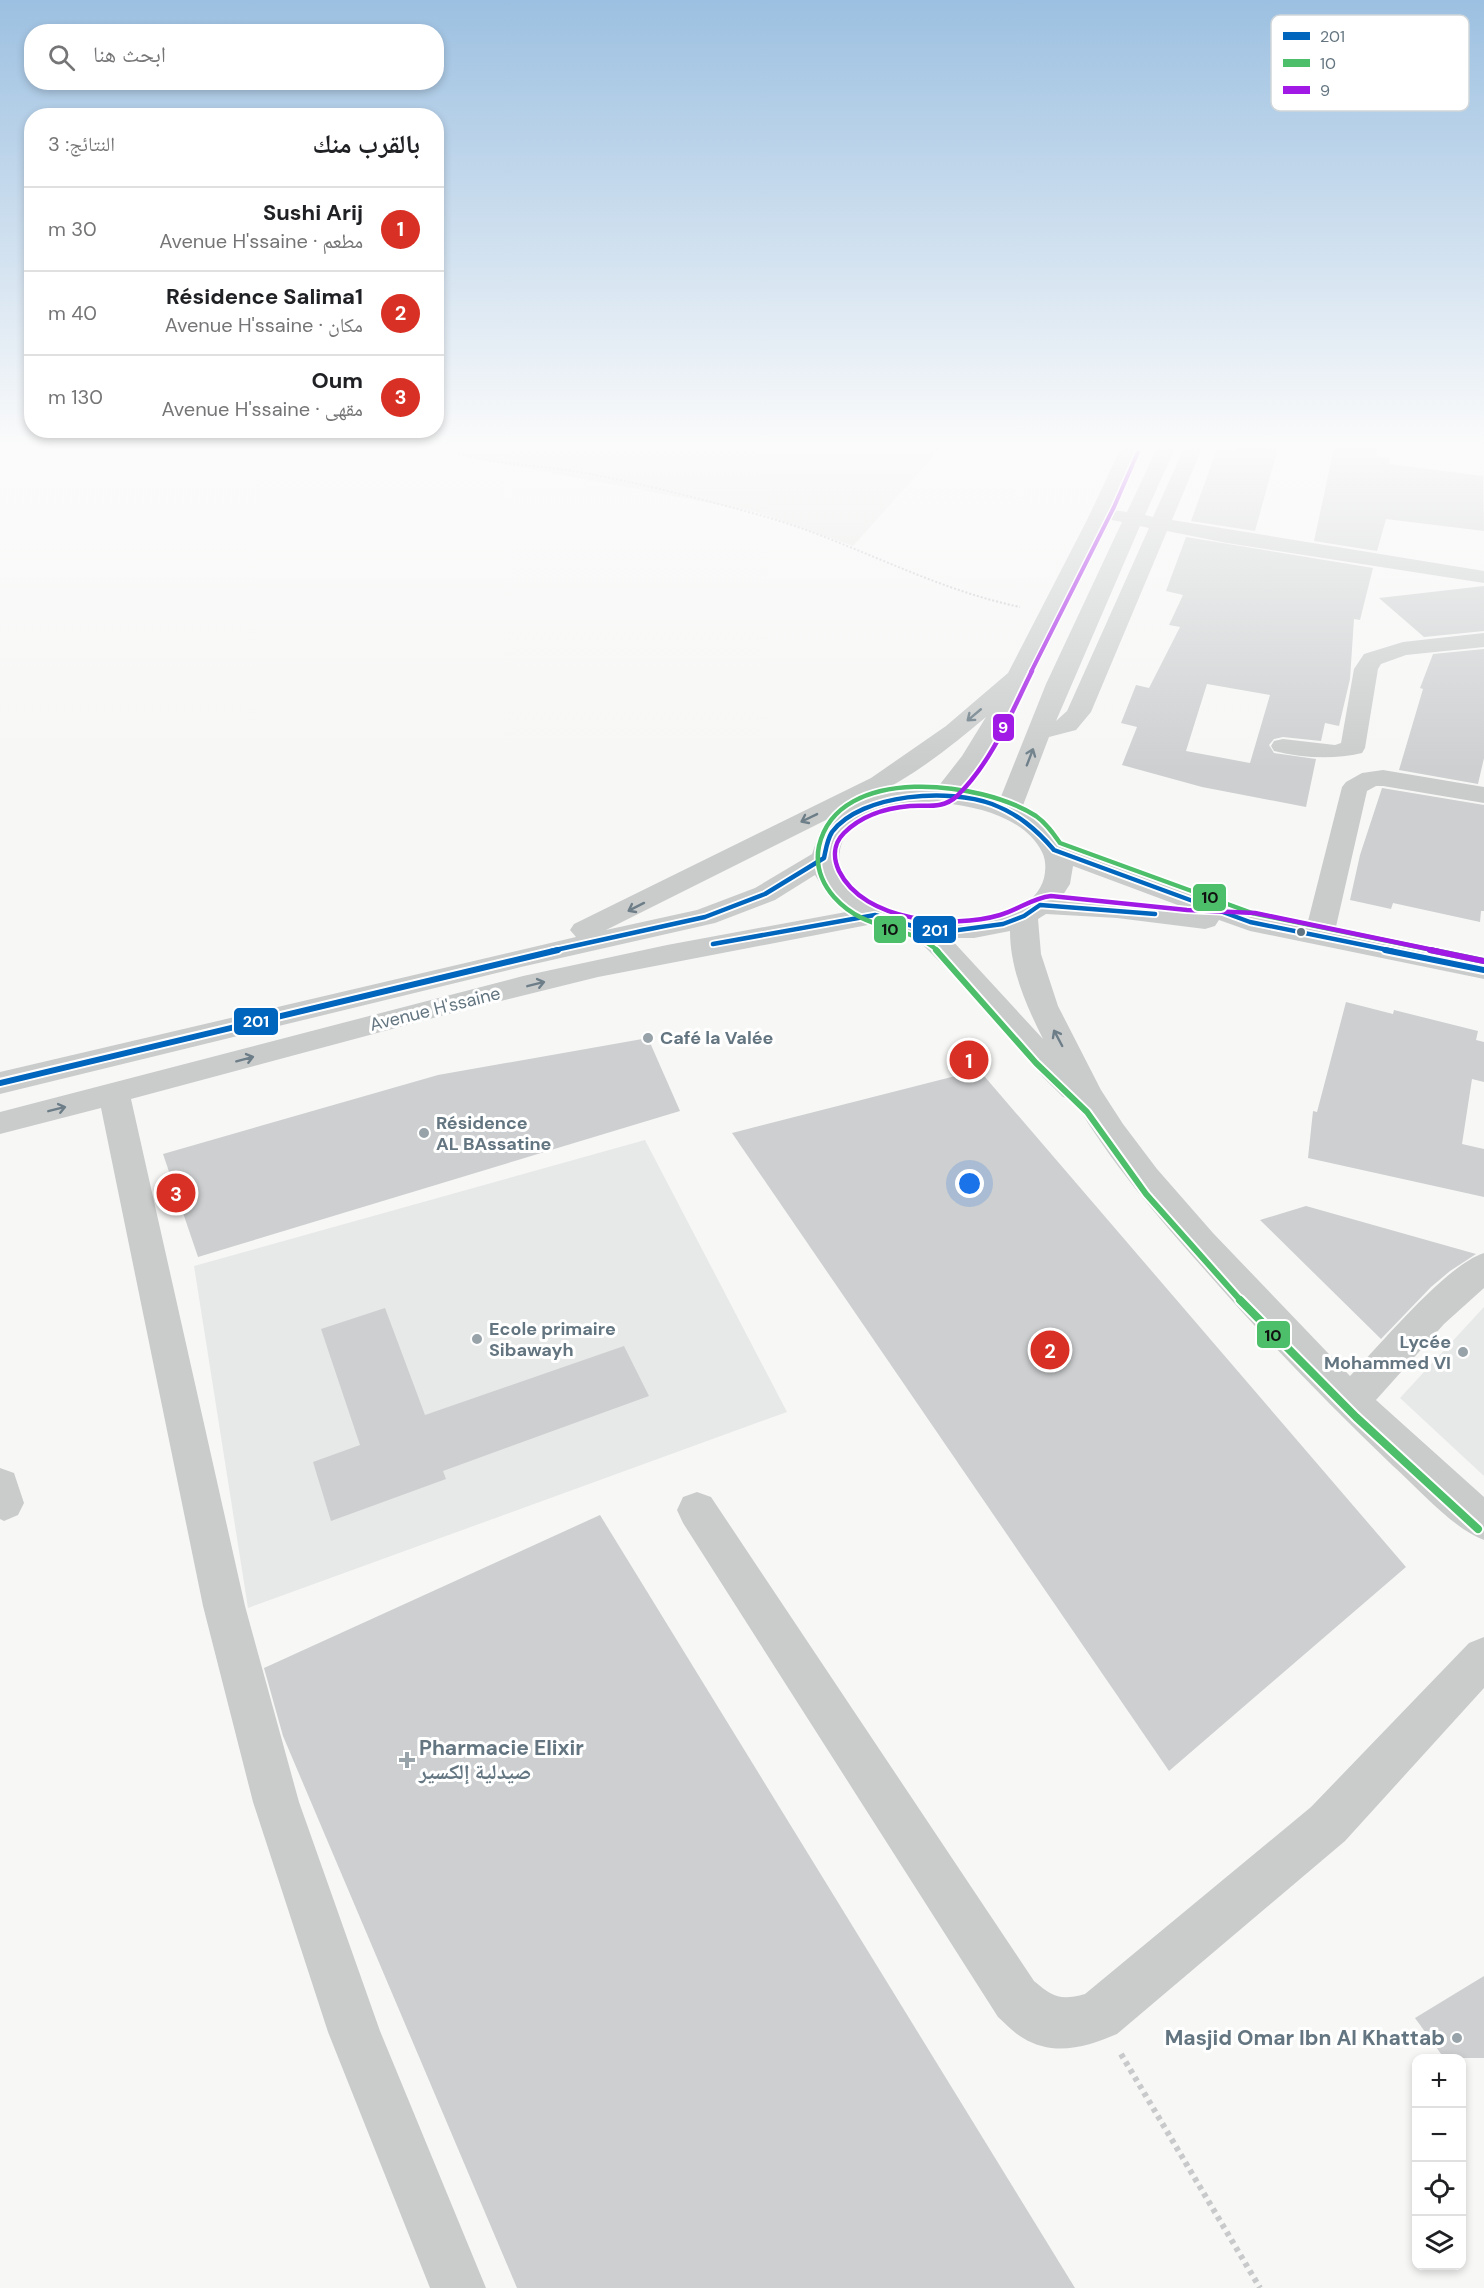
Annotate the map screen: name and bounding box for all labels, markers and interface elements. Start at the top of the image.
legend [1271,15,1469,111]
search box [24,24,444,90]
text: 201 [1320,26,1345,47]
text: ابحث هنا [93,40,166,69]
icon: search [45,41,78,74]
text: 10 [1320,53,1336,74]
text: 9 [1320,80,1330,101]
text: بالقرب منك [312,127,420,161]
text: النتائج: 3 [48,131,115,157]
text: Sushi Arij [263,198,363,227]
text: 30 m [48,216,97,242]
text: 1 [397,216,404,242]
text: مطعم · Avenue H'ssaine [159,228,363,254]
text: Résidence Salima1 [166,282,363,311]
text: 40 m [48,300,97,326]
text: 2 [395,300,406,326]
text: مكان · Avenue H'ssaine [165,312,363,338]
text: Oum [311,366,363,395]
text: 130 m [48,384,103,410]
text: 3 [394,384,407,410]
text: مقهى · Avenue H'ssaine [161,396,363,422]
one-way arrow [967,708,982,722]
line badge: 9 [992,713,1015,742]
text: 9 [998,717,1008,738]
one-way arrow [1025,748,1036,767]
one-way arrow [801,812,819,824]
line badge: 10 [1192,883,1227,912]
text: 10 [1201,887,1219,908]
one-way arrow [627,901,645,913]
line badge: 10 [873,915,907,944]
line badge: 201 [912,915,957,944]
text: 10 [881,919,899,940]
text: 201 [922,920,948,941]
unlabelled marker [1295,926,1307,938]
one-way arrow [526,977,545,989]
street label: Avenue H'ssaine [367,981,503,1037]
line badge: 201 [233,1007,279,1036]
text: 201 [243,1011,269,1032]
place label: Café la Valée [660,1026,774,1050]
one-way arrow [1052,1030,1064,1047]
marker: Café la Valée [641,1031,655,1045]
pin: 1 [950,1038,988,1082]
one-way arrow [235,1053,254,1064]
one-way arrow [47,1102,66,1114]
place label: Résidence AL BAssatine [436,1111,552,1156]
marker: Résidence AL BAssatine [417,1126,431,1140]
your location [955,1169,984,1198]
pin: 3 [156,1170,195,1216]
place label: Ecole primaire Sibawayh [489,1317,616,1362]
line badge: 10 [1256,1320,1291,1349]
text: 10 [1264,1325,1282,1346]
pin: 2 [1030,1328,1070,1372]
place label: Lycée Mohammed VI [1324,1330,1451,1375]
marker: Ecole primaire Sibawayh [470,1332,484,1346]
marker: Lycée Mohammed VI [1456,1345,1470,1359]
place label: Pharmacie Elixir صيدلية إلكسير [418,1734,584,1786]
marker: Pharmacie Elixir صيدلية إلكسير [400,1753,414,1767]
place label: Masjid Omar Ibn Al Khattab [1165,2024,1445,2052]
marker: Masjid Omar Ibn Al Khattab [1450,2031,1464,2045]
map controls [1412,2054,1466,2270]
button: + [1412,2054,1466,2108]
button: − [1412,2108,1466,2162]
button: locate [1412,2162,1466,2216]
button: layers [1412,2216,1466,2270]

